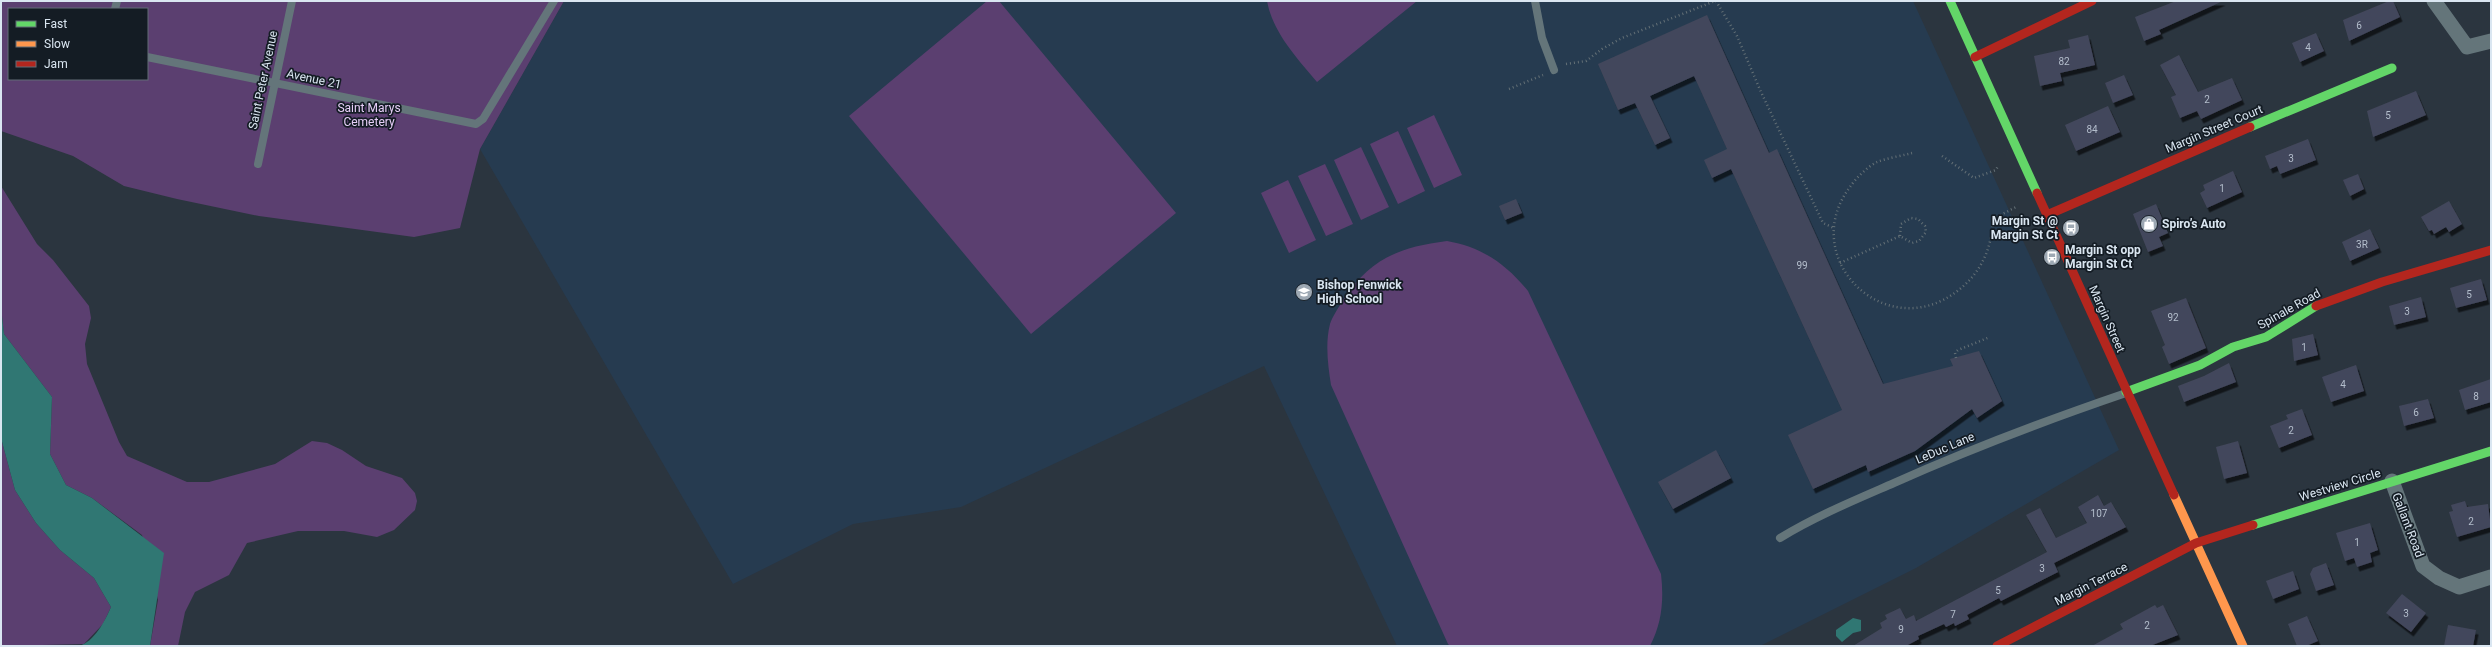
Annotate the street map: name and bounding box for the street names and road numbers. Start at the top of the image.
street label: Saint Peter Avenue [246,29,280,131]
street label: Avenue 21 [285,66,343,92]
street label: Margin Street Court [2163,102,2265,156]
street label: Margin Street [2086,283,2128,355]
street label: Spinale Road [2255,286,2323,332]
street label: LeDuc Lane [1913,429,1977,467]
street label: Westview Circle [2298,466,2382,504]
street label: Gallant Road [2389,491,2427,559]
street label: Margin Terrace [2052,560,2130,608]

